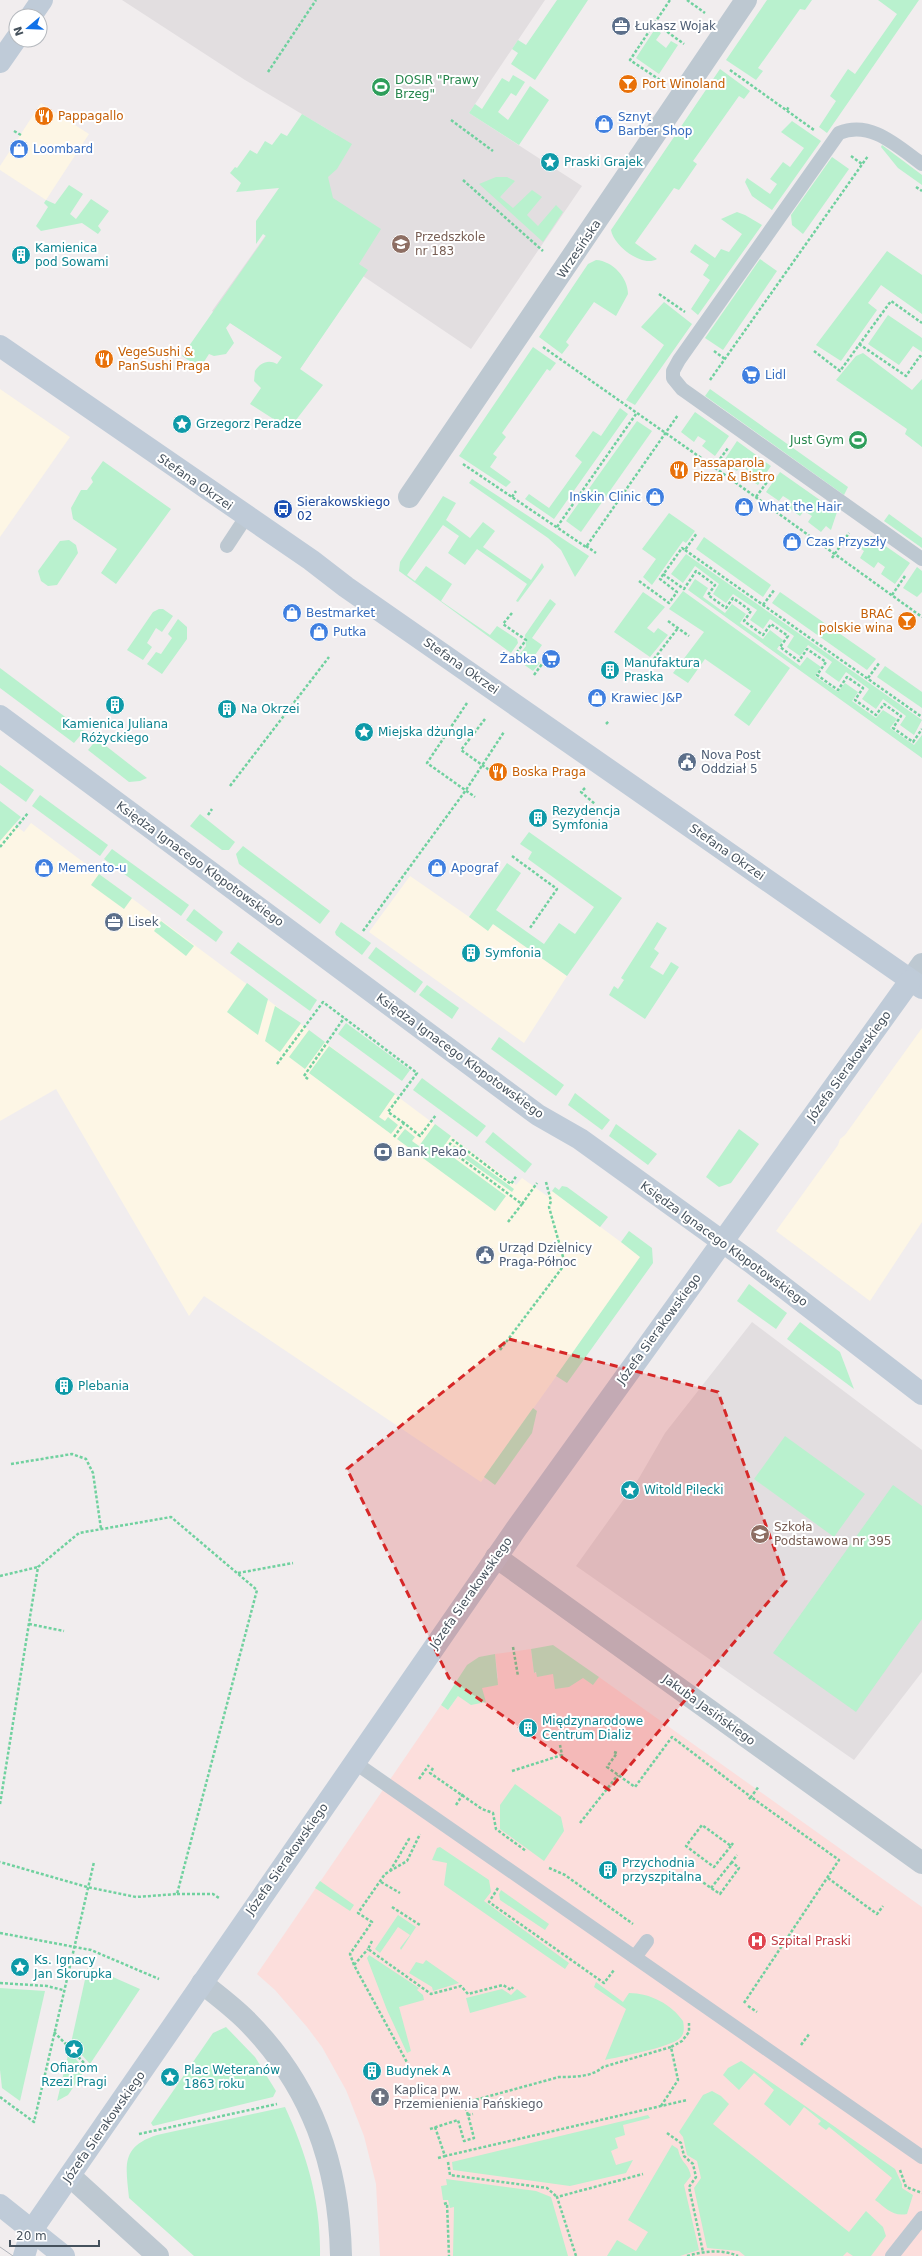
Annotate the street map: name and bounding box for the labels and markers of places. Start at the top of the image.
office icon: Łukasz Wojak [610,15,632,37]
place label: Łukasz Wojak [634,19,716,33]
place label: DOSIR "Prawy Brzeg" [395,73,479,101]
bar icon: Port Winoland [617,73,639,95]
sports icon: DOSIR "Prawy Brzeg" [370,76,392,98]
place label: Port Winoland [642,77,725,91]
restaurant icon: Pappagallo [33,105,55,127]
place label: Pappagallo [58,109,124,123]
place label: Sznyt Barber Shop [618,110,692,138]
shop icon: Sznyt Barber Shop [593,113,615,135]
shop icon: Loombard [8,138,30,160]
place label: Loombard [33,142,93,156]
place icon: Praski Grajek [539,151,561,173]
place label: Praski Grajek [564,155,643,169]
place label: Przedszkole nr 183 [415,230,485,258]
school or university icon: Przedszkole nr 183 [390,233,412,255]
place label: Kamienica pod Sowami [35,241,109,269]
building icon: Kamienica pod Sowami [10,244,32,266]
place label: VegeSushi & PanSushi Praga [118,345,210,373]
restaurant icon: VegeSushi & PanSushi Praga [93,348,115,370]
supermarket icon: Lidl [740,364,762,386]
place label: Lidl [765,368,786,382]
place icon: Grzegorz Peradze [171,413,193,435]
place label: Grzegorz Peradze [196,417,302,431]
sports icon: Just Gym [847,429,869,451]
place label: Just Gym [789,433,844,447]
place label: Passaparola Pizza & Bistro [693,456,775,484]
restaurant icon: Passaparola Pizza & Bistro [668,459,690,481]
shop icon: Inskin Clinic [644,486,666,508]
place label: Inskin Clinic [569,490,641,504]
place label: Sierakowskiego 02 [297,495,390,523]
shop icon: What the Hair [733,496,755,518]
bus stop icon: Sierakowskiego 02 [272,498,294,520]
place label: What the Hair [758,500,842,514]
shop icon: Czas Przyszły [781,531,803,553]
place label: Czas Przyszły [806,535,887,549]
shop icon: Bestmarket [281,602,303,624]
place label: Bestmarket [306,606,375,620]
place label: BRAĆ polskie wina [819,606,893,635]
bar icon: BRAĆ polskie wina [896,610,918,632]
shop icon: Putka [308,621,330,643]
place label: Putka [333,625,366,639]
supermarket icon: Żabka [540,648,562,670]
place label: Żabka [500,651,537,666]
place label: Manufaktura Praska [624,656,700,684]
building icon: Manufaktura Praska [599,659,621,681]
shop icon: Krawiec J&P [586,687,608,709]
place label: Krawiec J&P [611,691,682,705]
building icon: Kamienica Juliana Różyckiego [104,694,126,716]
building icon: Na Okrzei [216,698,238,720]
place label: Na Okrzei [241,702,300,716]
place label: Kamienica Juliana Różyckiego [62,717,168,745]
place icon: Miejska dżungla [353,721,375,743]
place label: Miejska dżungla [378,725,474,739]
place label: Nova Post Oddział 5 [701,748,761,776]
public building icon: Nova Post Oddział 5 [676,751,698,773]
restaurant icon: Boska Praga [487,761,509,783]
place label: Boska Praga [512,765,586,779]
place label: Rezydencja Symfonia [552,804,620,832]
building icon: Rezydencja Symfonia [527,807,549,829]
shop icon: Memento-u [33,857,55,879]
shop icon: Apograf [426,857,448,879]
place label: Memento-u [58,861,127,875]
place label: Apograf [451,861,499,875]
office icon: Lisek [103,911,125,933]
place label: Lisek [128,915,159,929]
building icon: Symfonia [460,942,482,964]
place label: Symfonia [485,946,541,960]
bank icon: Bank Pekao [372,1141,394,1163]
place label: Bank Pekao [397,1145,467,1159]
place label: Urząd Dzielnicy Praga-Północ [499,1241,592,1269]
public building icon: Urząd Dzielnicy Praga-Północ [474,1244,496,1266]
building icon: Plebania [53,1375,75,1397]
place label: Plebania [78,1379,129,1393]
place icon: Witold Pilecki [619,1479,641,1501]
place label: Witold Pilecki [644,1483,724,1497]
place label: Szkoła Podstawowa nr 395 [774,1520,891,1548]
school or university icon: Szkoła Podstawowa nr 395 [749,1523,771,1545]
place label: Międzynarodowe Centrum Dializ [542,1714,643,1742]
building icon: Międzynarodowe Centrum Dializ [517,1717,539,1739]
place label: Przychodnia przyszpitalna [622,1856,702,1884]
building icon: Przychodnia przyszpitalna [597,1859,619,1881]
hospital icon: Szpital Praski [746,1930,768,1952]
place label: Szpital Praski [771,1934,851,1948]
place label: Ks. Ignacy Jan Skorupka [33,1953,112,1981]
place icon: Ks. Ignacy Jan Skorupka [9,1956,31,1978]
place icon: Ofiarom Rzezi Pragi [63,2038,85,2060]
building icon: Budynek A [361,2060,383,2082]
place label: Ofiarom Rzezi Pragi [41,2061,107,2089]
place label: Plac Weteranów 1863 roku [184,2063,280,2091]
place label: Budynek A [386,2064,451,2078]
place icon: Plac Weteranów 1863 roku [159,2066,181,2088]
place label: Kaplica pw. Przemienienia Pańskiego [394,2083,543,2111]
church icon: Kaplica pw. Przemienienia Pańskiego [369,2086,391,2108]

